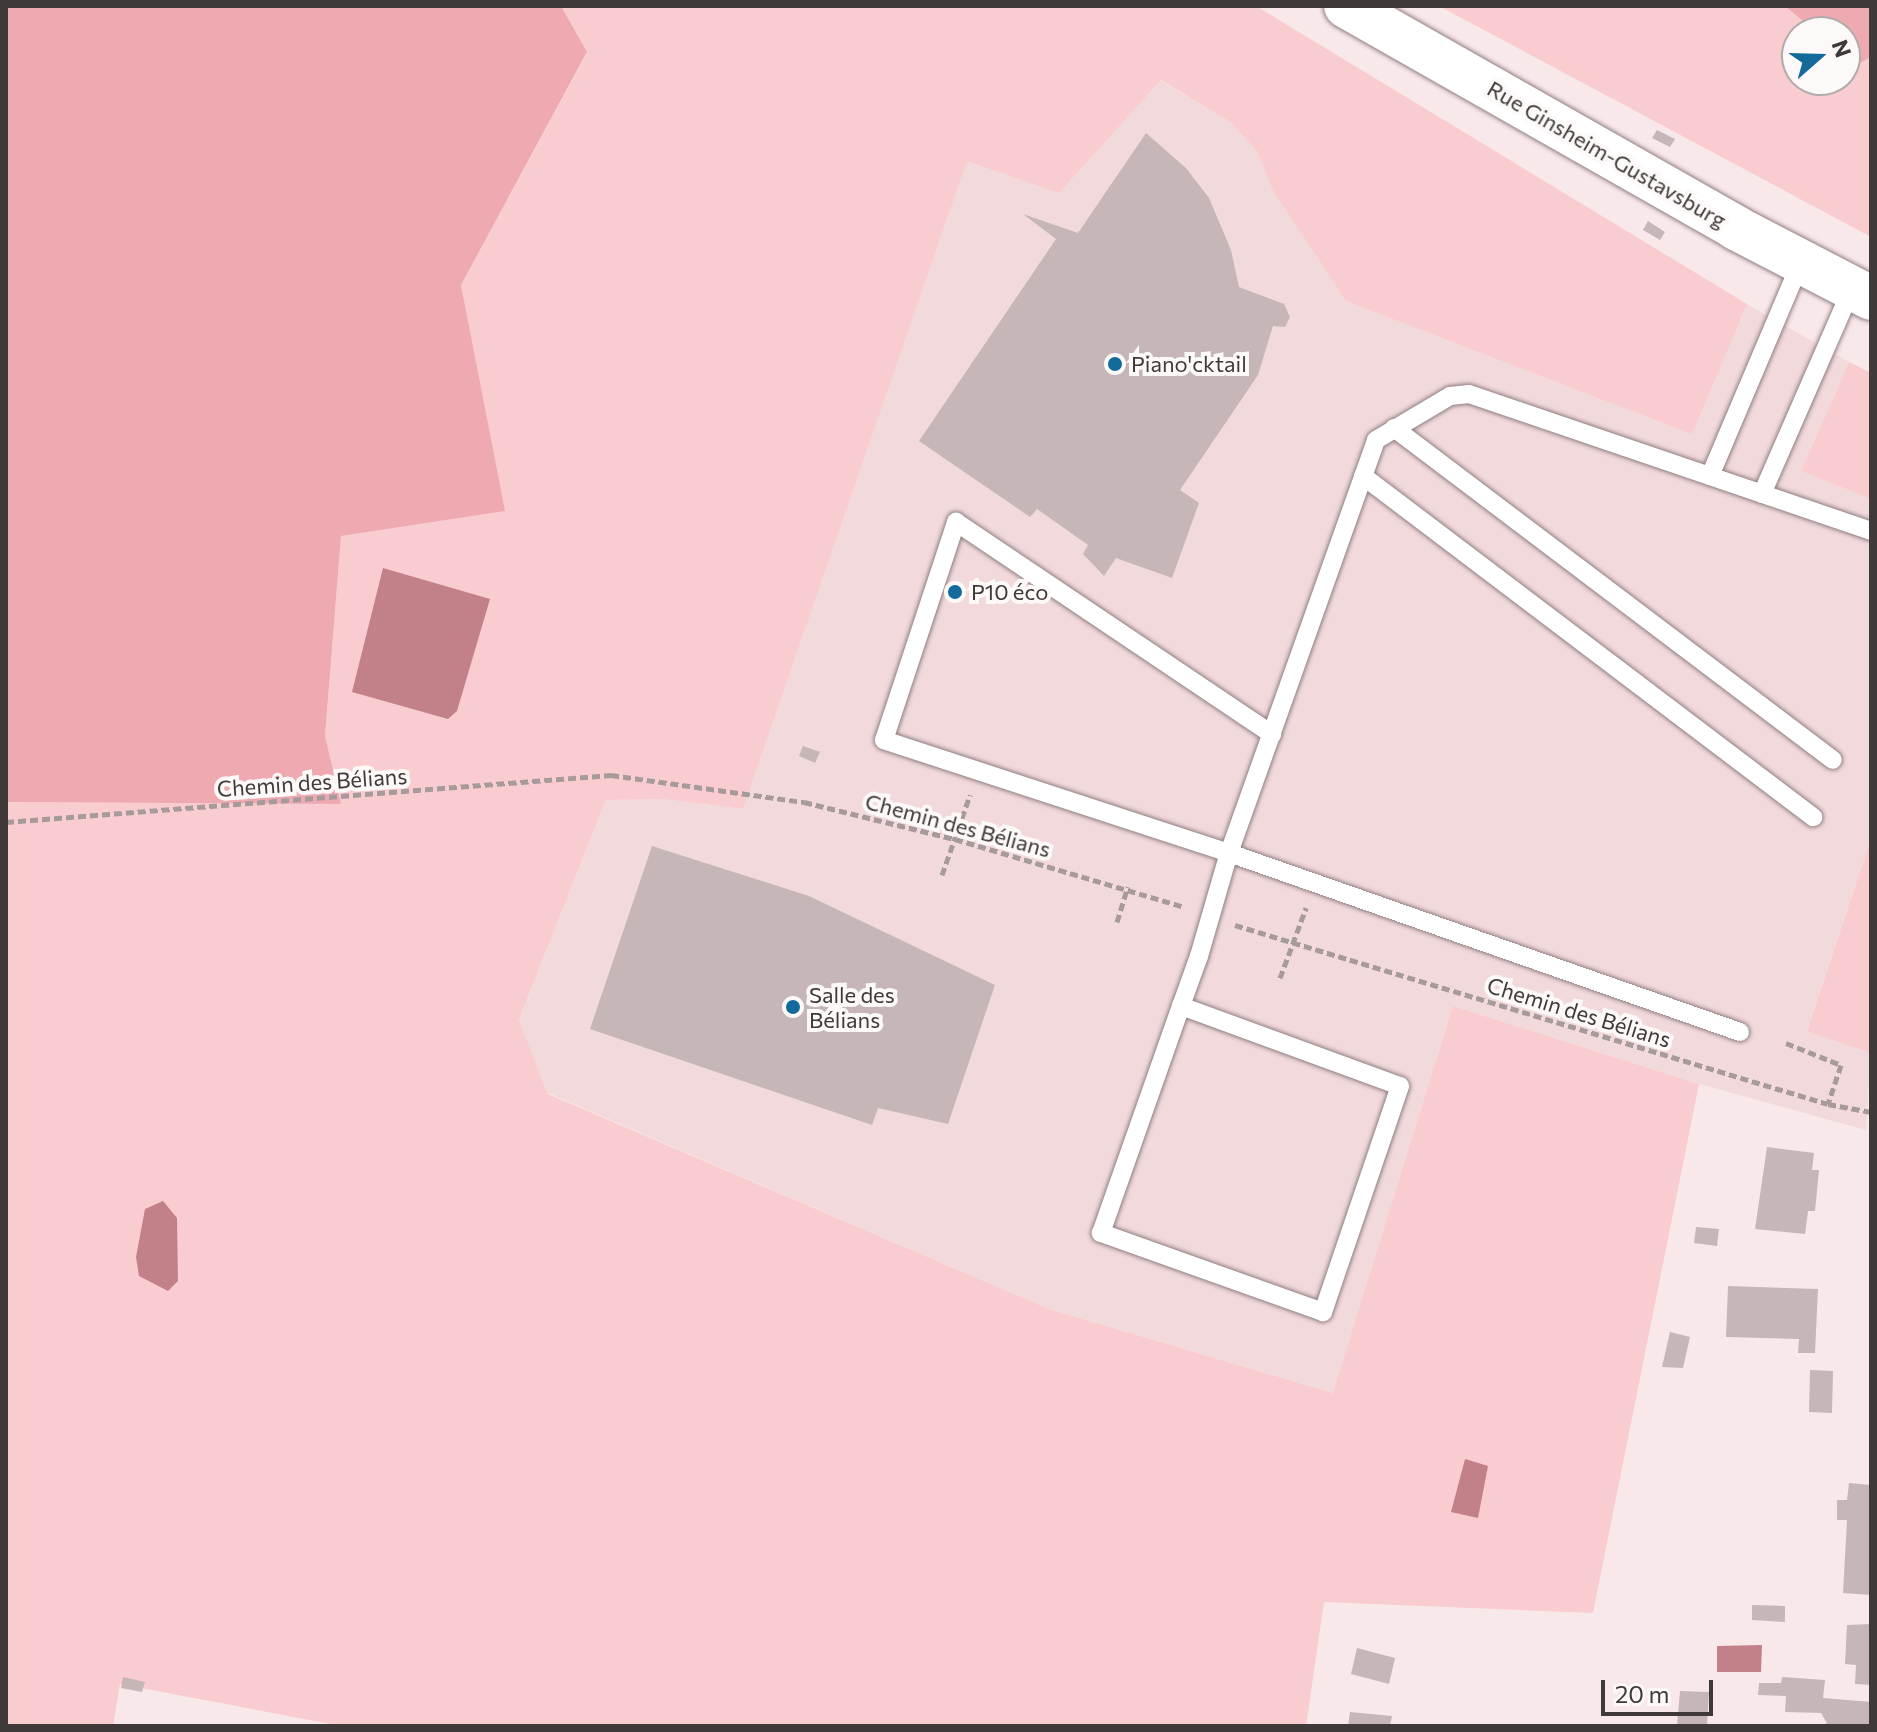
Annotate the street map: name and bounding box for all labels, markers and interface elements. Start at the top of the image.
north arrow [1781,16,1861,96]
text: N [1827,36,1858,61]
street label: Rue Ginsheim-Gustavsburg [1483,75,1731,233]
place label: Piano'cktail [1131,351,1247,377]
marker: Piano'cktail [1106,355,1124,373]
place label: P10 éco [971,579,1048,605]
marker: P10 éco [946,583,964,601]
street label: Chemin des Bélians [216,762,408,802]
street label: Chemin des Bélians [863,788,1053,862]
street label: Chemin des Bélians [1484,972,1674,1052]
place label: Salle des Bélians [809,981,895,1032]
marker: Salle des Bélians [784,998,802,1016]
scale bar [1605,1664,1717,1714]
text: 20 m [1615,1679,1669,1708]

